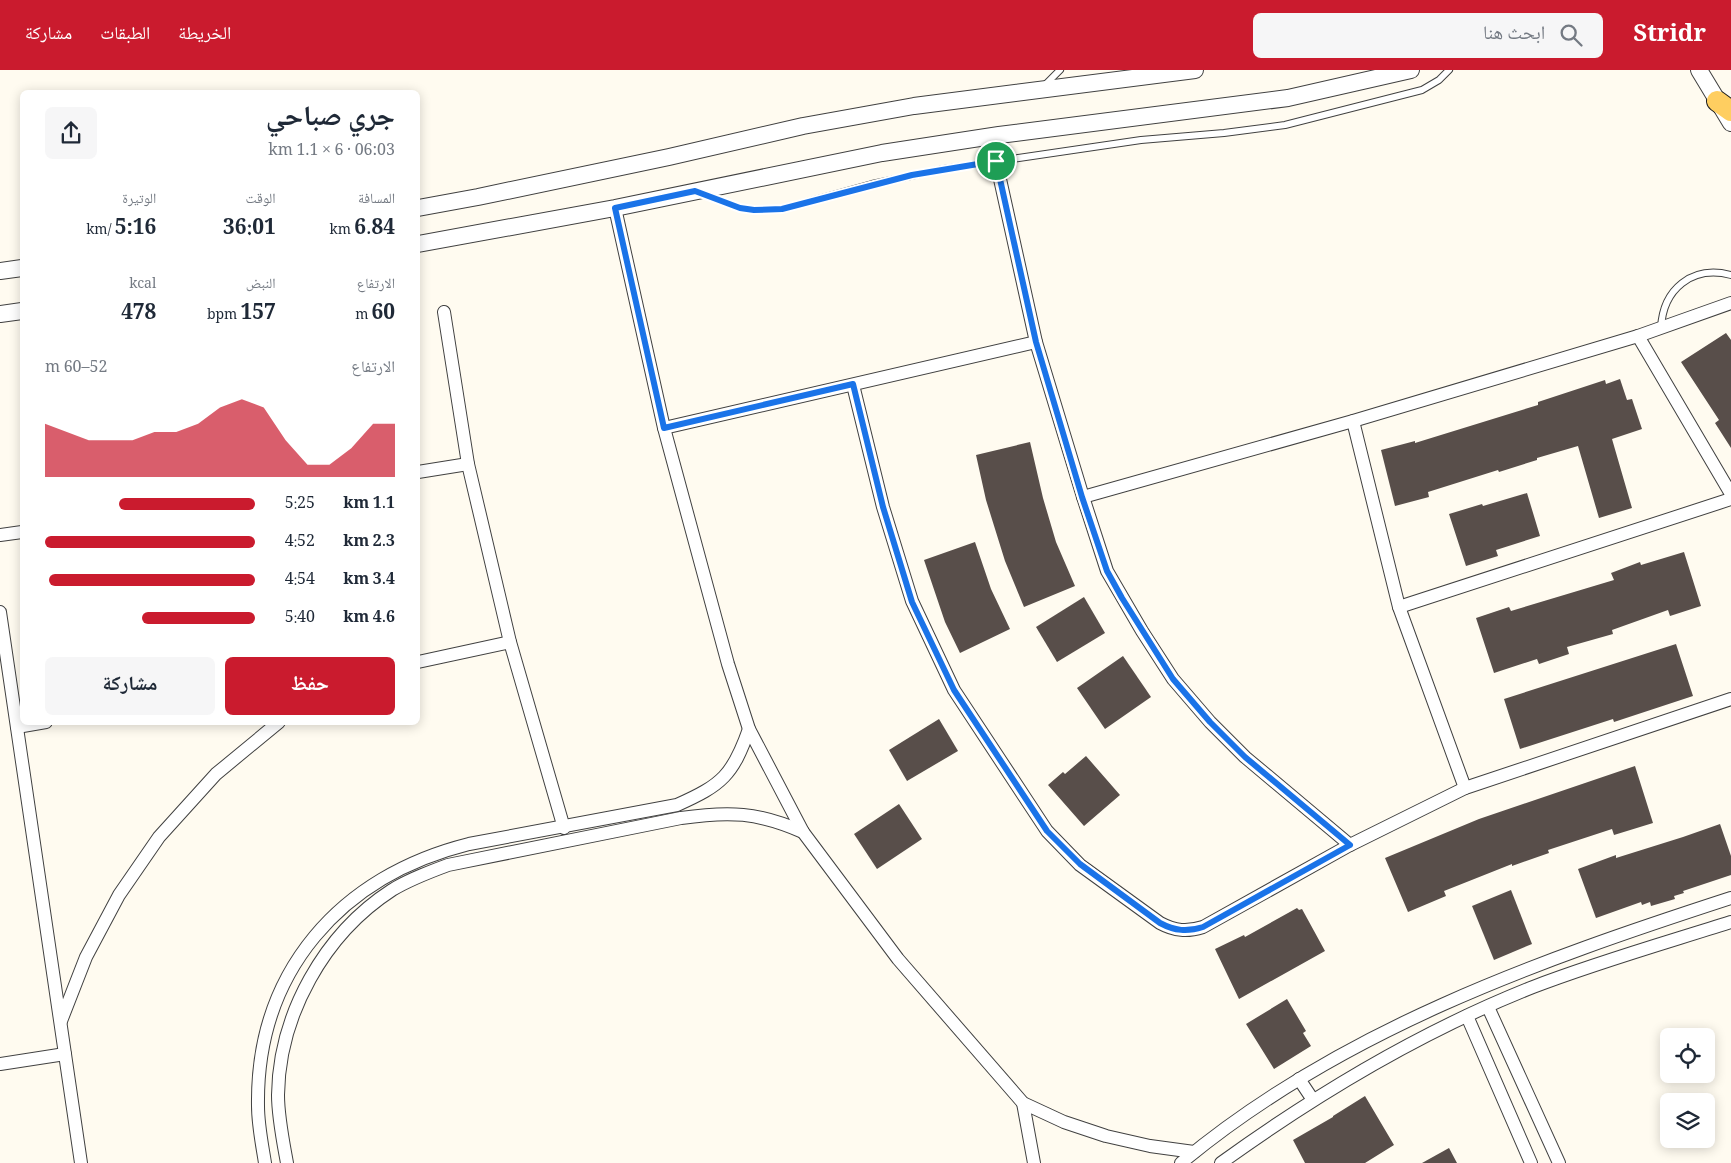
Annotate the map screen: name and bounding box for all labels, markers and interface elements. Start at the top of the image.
search box [1253,13,1603,58]
text: Stridr [1633,15,1706,56]
text: ابحث هنا [1483,19,1545,51]
text: مشاركة [25,20,72,50]
text: الطبقات [100,20,150,50]
text: الخريطة [178,20,231,50]
icon: search [1557,21,1585,49]
text: جري صباحي [266,95,395,143]
button: share [45,107,97,159]
text: 06:03 · 6 × 1.1 km [268,138,395,165]
pin [975,140,1017,182]
icon: arrive [982,147,1010,175]
text: الوتيرة [122,188,156,212]
text: الوقت [246,188,276,212]
text: المسافة [358,188,395,212]
text: 5:16 [115,212,156,247]
text: 36:01 [223,212,276,247]
text: 6.84 [354,212,395,247]
text: /km [86,219,115,243]
text: km [330,219,354,243]
text: kcal [129,273,156,297]
text: النبض [246,273,276,297]
text: الارتفاع [357,273,395,297]
text: 478 [121,297,156,332]
text: 157 [240,297,276,332]
text: 60 [372,297,395,332]
text: bpm [207,304,240,328]
text: m [355,304,372,328]
text: 52–60 m [45,355,107,382]
text: الارتفاع [351,355,395,382]
text: 5:25 [285,491,315,518]
text: 1.1 km [343,491,395,518]
text: 4:52 [285,529,315,556]
text: 2.3 km [343,529,395,556]
text: 4:54 [285,567,315,594]
text: 3.4 km [343,567,395,594]
text: 5:40 [285,605,315,632]
text: 4.6 km [343,605,395,632]
button: مشاركة [45,657,215,715]
button: حفظ [225,657,395,715]
map controls [1660,1028,1715,1148]
button: locate [1660,1028,1715,1083]
button: layers [1660,1093,1715,1148]

